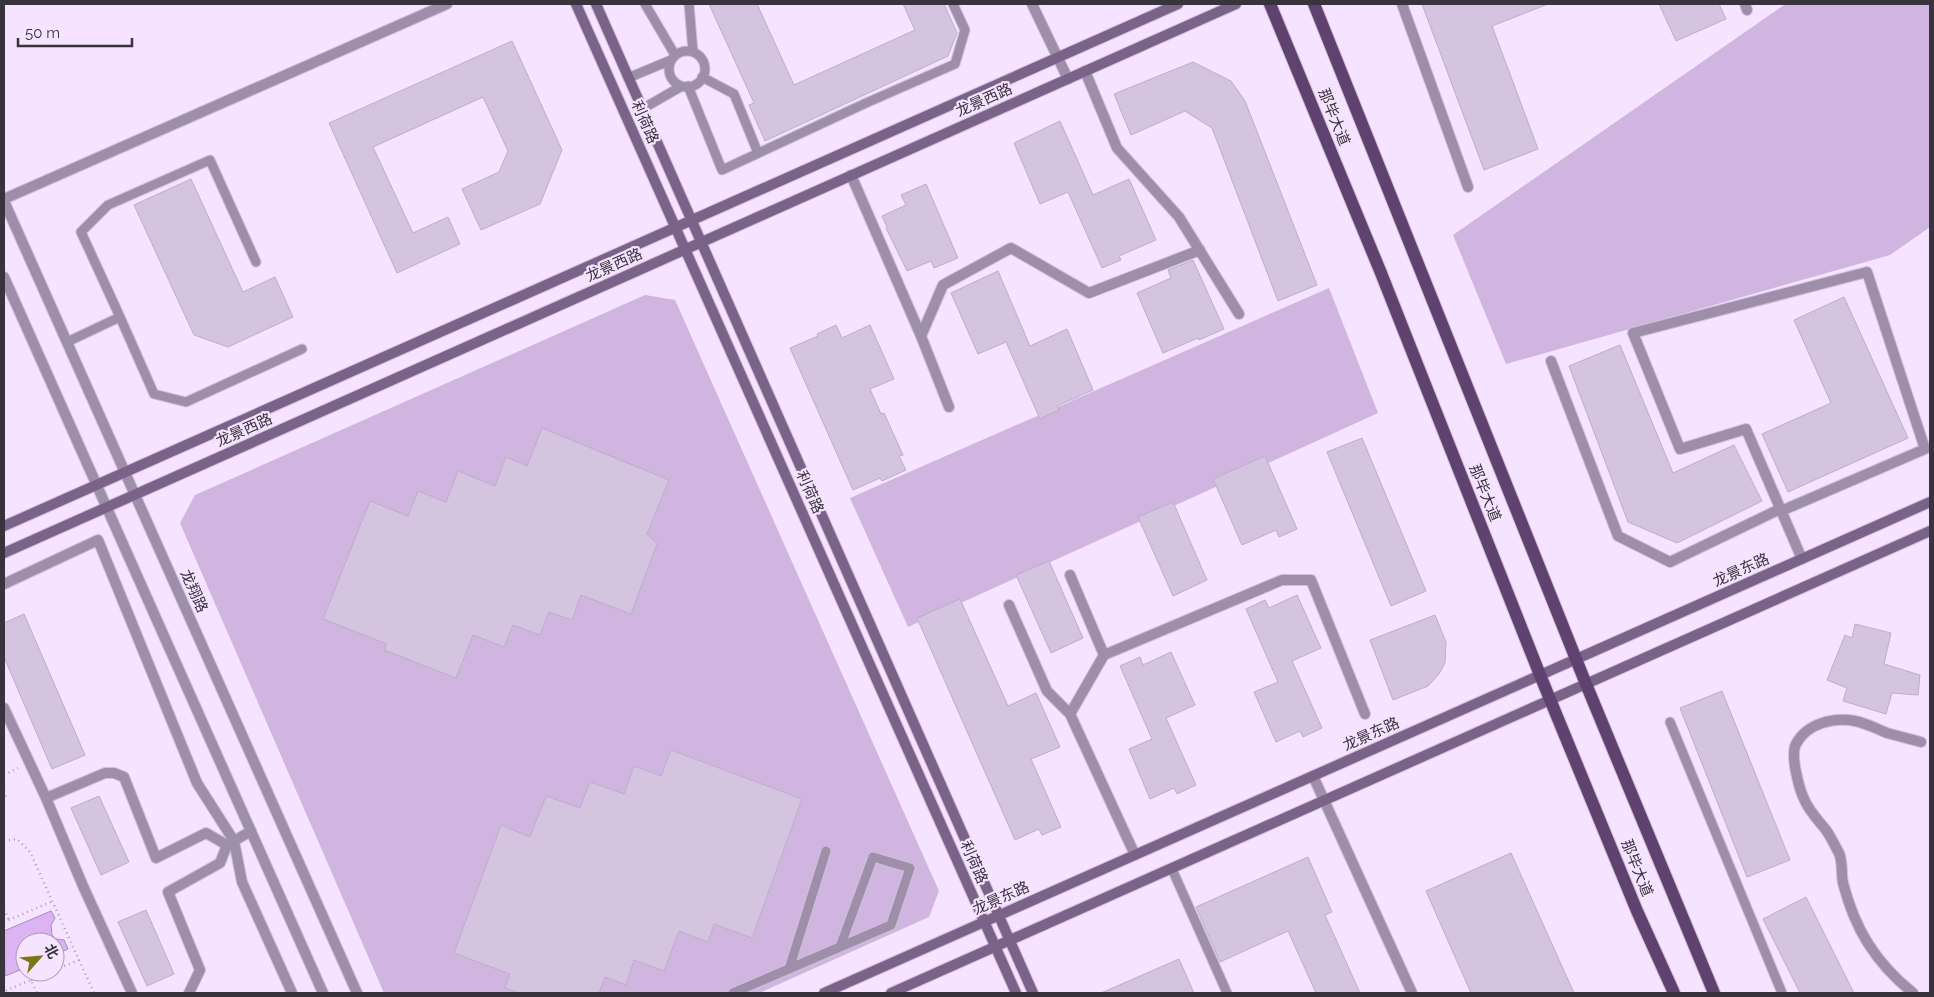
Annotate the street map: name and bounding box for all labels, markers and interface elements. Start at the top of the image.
scale bar [18,15,131,47]
text: 50 m [25,24,60,42]
street label: 龙景西路 [953,80,1015,120]
street label: 那毕大道 [1314,86,1354,148]
street label: 利荷路 [628,98,662,146]
street label: 龙景西路 [583,245,645,285]
street label: 龙景西路 [213,410,275,450]
street label: 那毕大道 [1465,462,1505,524]
street label: 利荷路 [793,468,827,516]
street label: 龙景东路 [1710,550,1772,590]
street label: 龙翔路 [177,567,211,615]
street label: 龙景东路 [1340,714,1402,754]
street label: 那毕大道 [1617,837,1657,899]
street label: 利荷路 [957,838,991,886]
street label: 龙景东路 [970,878,1032,918]
north arrow [15,932,65,982]
text: 北 [41,941,62,961]

